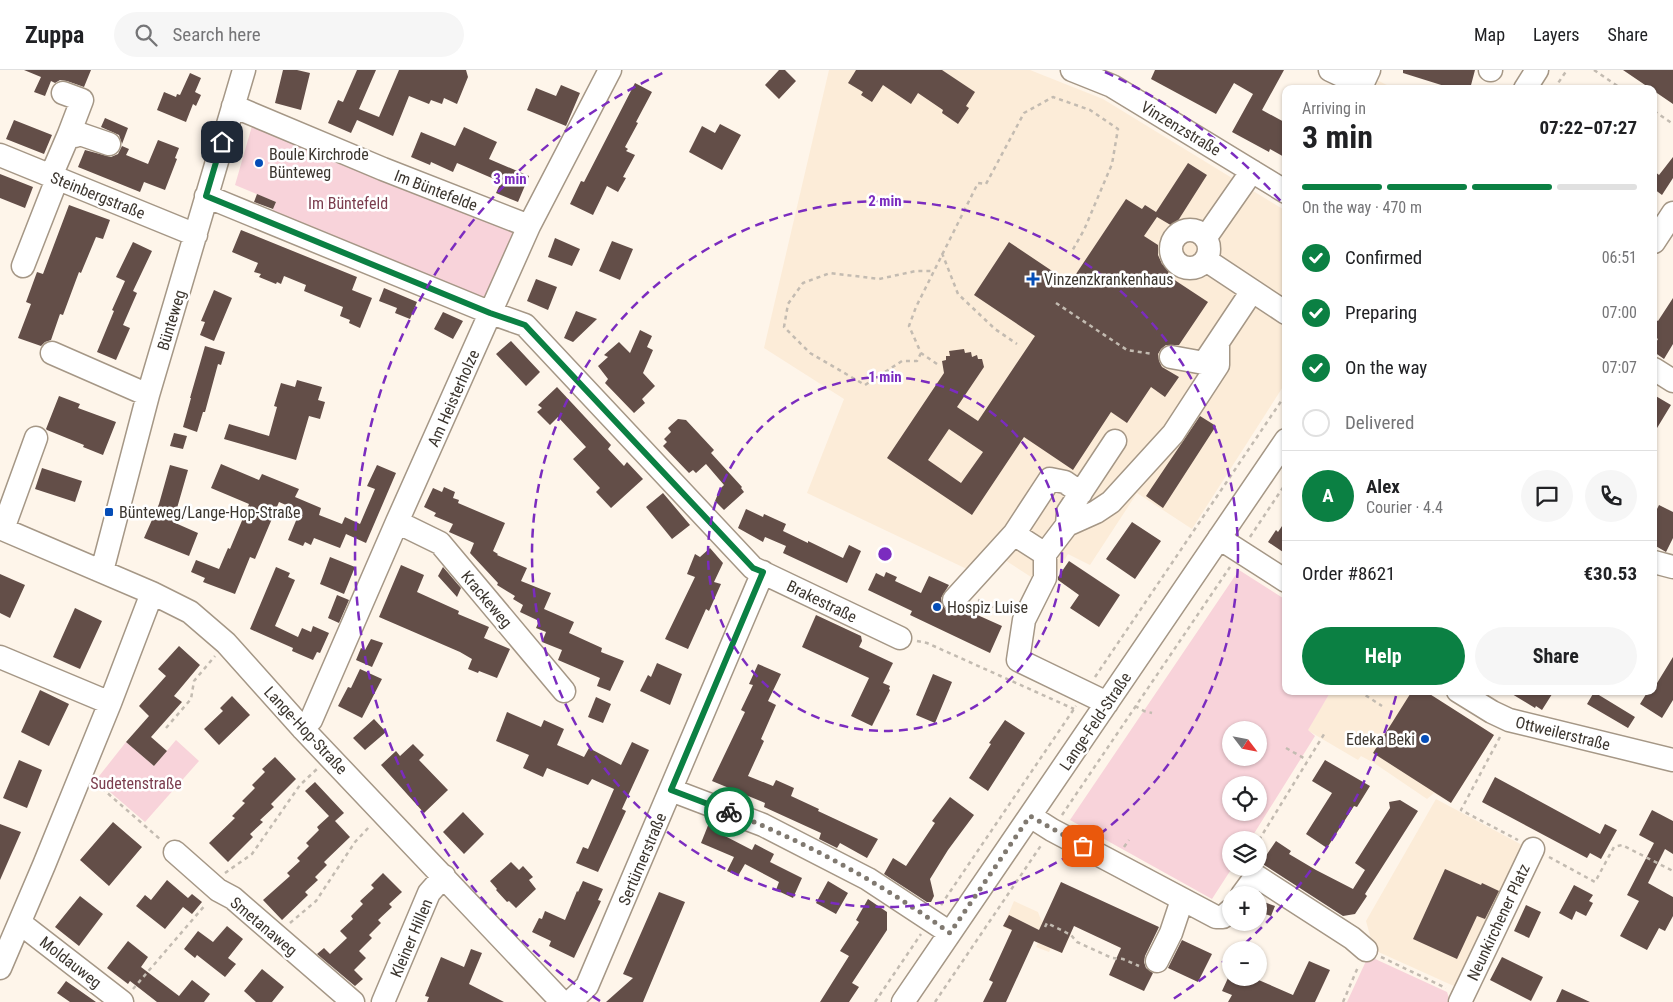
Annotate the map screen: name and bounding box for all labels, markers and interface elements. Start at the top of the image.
search box [114,12,464,57]
text: Zuppa [25,21,84,49]
icon: search [132,21,160,49]
text: Search here [172,23,261,46]
text: Map [1474,24,1505,45]
text: Layers [1533,24,1580,45]
text: Share [1608,24,1648,45]
street label: Vinzenzstraße [1137,97,1224,160]
text: Arriving in [1302,99,1366,118]
text: 07:22–07:27 [1539,116,1637,139]
text: 3 min [1302,118,1373,156]
pin [201,121,243,163]
icon: home [208,128,236,156]
place label: Boule Kirchrode Bünteweg [269,145,369,182]
marker: Boule Kirchrode Bünteweg [253,157,265,169]
street label: Im Büntefelde [391,166,480,215]
street label: Steinbergstraße [48,168,148,223]
text: 3 min [493,170,527,188]
text: 2 min [868,192,902,210]
park label: Im Büntefeld [308,194,388,213]
text: On the way · 470 m [1302,198,1422,217]
icon: check [1302,244,1330,272]
text: Confirmed [1345,246,1422,269]
text: 06:51 [1602,248,1637,267]
place label: Vinzenzkrankenhaus [1044,270,1173,289]
marker: Vinzenzkrankenhaus [1026,272,1040,286]
street label: Bünteweg [153,288,190,353]
icon: check [1302,299,1330,327]
text: Preparing [1345,301,1417,324]
text: 07:00 [1602,303,1637,322]
street label: Am Heisterholze [424,347,483,450]
icon: check [1302,354,1330,382]
text: On the way [1345,356,1427,379]
text: 07:07 [1602,358,1637,377]
text: 1 min [868,368,902,386]
text: Delivered [1345,411,1414,434]
button: chat [1521,470,1573,522]
button: phone [1585,470,1637,522]
text: Alex [1366,475,1400,498]
text: A [1322,484,1334,507]
text: Courier · 4.4 [1366,498,1443,517]
place label: Bünteweg/Lange-Hop-Straße [119,503,300,522]
marker: Bünteweg/Lange-Hop-Straße [103,506,115,518]
centre of rings [876,545,894,563]
text: Order #8621 [1302,562,1395,585]
text: €30.53 [1583,562,1637,585]
street label: Krackeweg [457,567,516,632]
street label: Brakestraße [784,576,860,627]
place label: Hospiz Luise [947,598,1028,617]
marker: Hospiz Luise [931,601,943,613]
button: Help [1302,627,1465,685]
button: Share [1475,627,1637,685]
street label: Lange-Feld-Straße [1056,669,1135,774]
street label: Lange-Hop-Straße [260,682,351,778]
street label: Ottweilerstraße [1514,713,1612,754]
north arrow [1222,721,1268,766]
map controls [1222,721,1267,986]
place label: Edeka Beki [1346,730,1415,749]
marker: Edeka Beki [1419,733,1431,745]
park label: Sudetenstraße [90,774,182,793]
button: locate [1222,776,1267,821]
courier [704,787,754,837]
icon: bike [715,798,743,826]
street label: Sertürnerstraße [614,810,670,908]
pin [1062,825,1104,867]
button: layers [1222,831,1267,876]
icon: bag [1069,832,1097,860]
street label: Neunkirchener Platz [1463,861,1534,984]
button: + [1222,886,1267,931]
street label: Smetanaweg [226,893,301,960]
street label: Kleiner Hillen [386,896,437,980]
street label: Moldauweg [36,932,105,992]
button: − [1222,941,1267,986]

